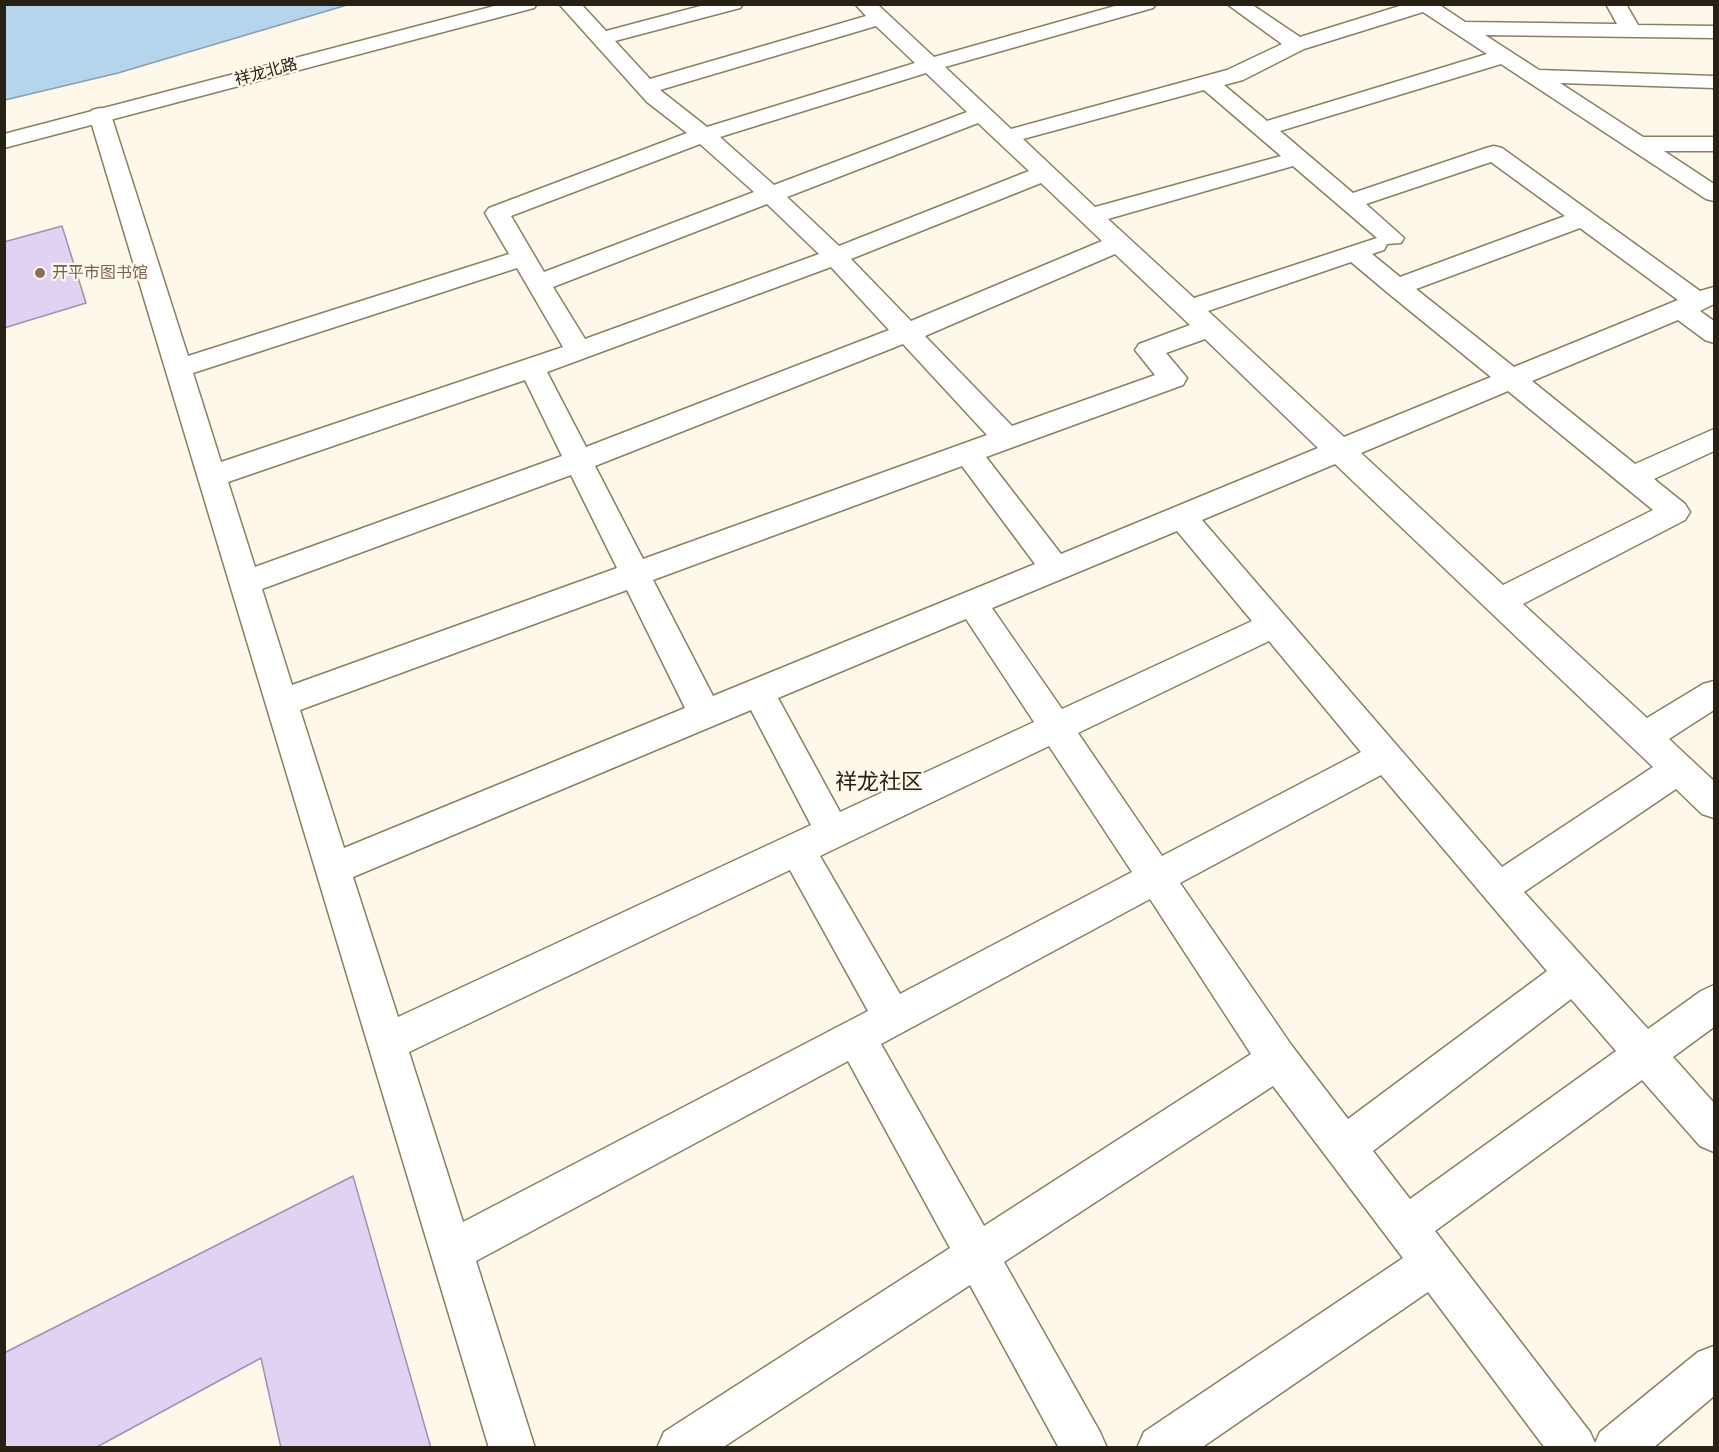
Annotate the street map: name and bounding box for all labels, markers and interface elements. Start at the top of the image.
street label: 祥龙北路 [233,54,299,90]
place label: 开平市图书馆 [52,263,148,283]
marker: 开平市图书馆 [33,266,47,280]
district label: 祥龙社区 [835,769,923,795]

